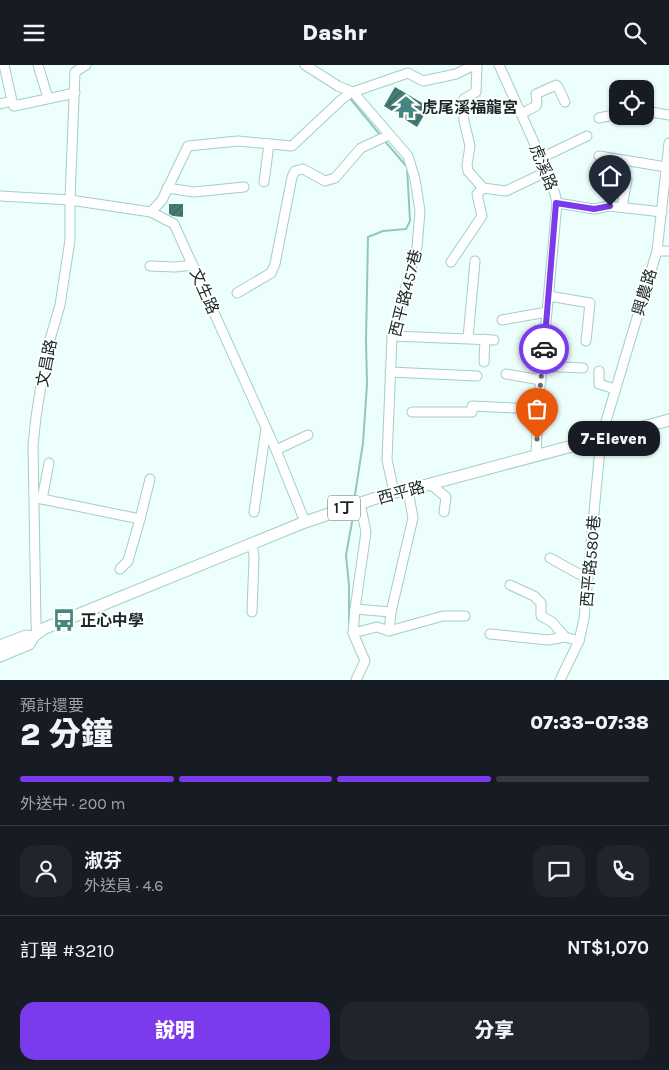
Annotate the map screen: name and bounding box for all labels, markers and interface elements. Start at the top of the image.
icon: menu [20,19,48,47]
icon: search [621,19,649,47]
text: Dashr [302,20,367,46]
map controls [609,80,654,125]
button: locate [609,80,654,125]
temple icon: 虎尾溪福龍宮 [393,94,419,120]
place label: 虎尾溪福龍宮 [422,98,518,117]
street label: 虎溪路 [526,141,561,193]
pin [589,155,631,206]
icon: home [596,162,624,190]
street label: 西平路457巷 [385,247,426,339]
street label: 文生路 [186,265,223,317]
street label: 興農路 [628,266,661,318]
courier [519,324,569,374]
icon: car [530,335,558,363]
street label: 文昌路 [33,338,60,388]
pin [516,388,558,439]
icon: bag [523,395,551,423]
callout: 7-Eleven [567,421,660,457]
text: 7-Eleven [581,429,647,448]
street label: 西平路 [375,477,427,508]
road number: 1丁 [328,495,360,521]
street label: 西平路580巷 [577,514,604,608]
bus stop icon: 正心中學 [51,607,77,633]
place label: 正心中學 [80,611,144,630]
text: 預計還要 [20,696,84,715]
text: 07:33–07:38 [530,712,649,734]
text: 2 分鐘 [20,716,113,753]
text: 外送中 · 200 m [20,794,126,813]
button: person [20,845,72,897]
button: chat [533,845,585,897]
button: phone [597,845,649,897]
text: 淑芬 [84,850,122,872]
text: 外送員 · 4.6 [84,876,163,895]
text: NT$1,070 [567,937,649,959]
text: 訂單 #3210 [20,940,114,962]
button: 說明 [20,1002,330,1060]
button: 分享 [340,1002,649,1060]

